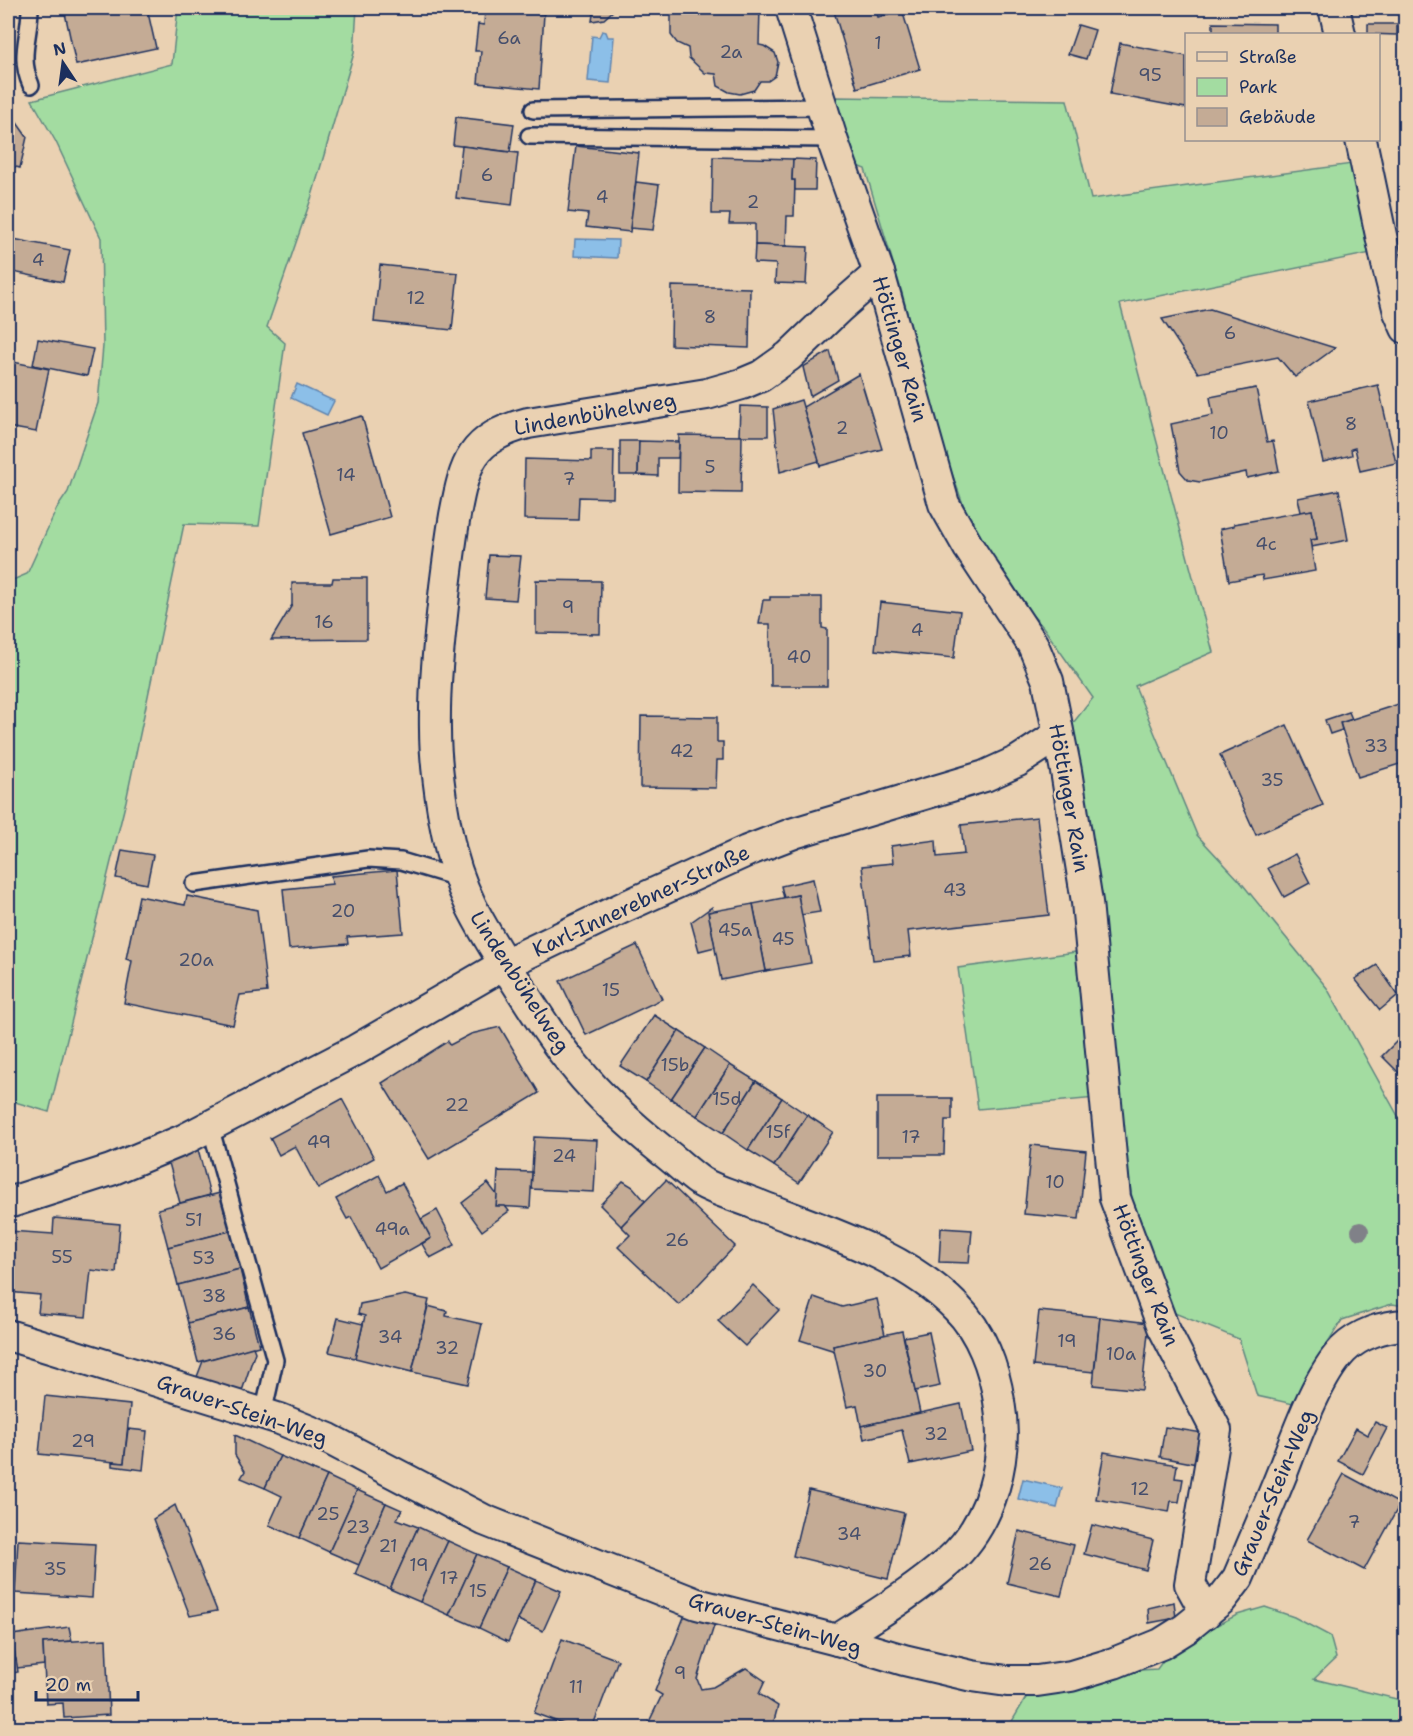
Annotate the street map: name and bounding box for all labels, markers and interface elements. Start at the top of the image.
house number: 6a [497,26,521,50]
house number: 1 [874,31,882,55]
north arrow [33,33,93,93]
legend [1185,33,1380,141]
text: N [51,37,68,61]
house number: 2a [719,40,743,64]
text: Straße [1239,45,1297,69]
house number: 95 [1138,63,1162,87]
text: Park [1239,75,1278,99]
text: Gebäude [1239,105,1316,129]
house number: 6 [481,163,493,187]
house number: 4 [596,185,608,209]
house number: 2 [747,190,759,214]
house number: 4 [32,248,44,272]
street label: Höttinger Rain [866,273,934,425]
house number: 12 [406,286,426,310]
house number: 8 [704,305,716,329]
house number: 6 [1224,321,1236,345]
street label: Lindenbühelweg [512,386,678,442]
house number: 8 [1345,412,1357,436]
house number: 2 [836,416,848,440]
house number: 10 [1209,421,1229,445]
house number: 5 [704,455,716,479]
house number: 14 [336,463,356,487]
house number: 7 [563,467,575,491]
house number: 4c [1255,532,1277,556]
house number: 9 [562,595,574,619]
house number: 16 [314,610,334,634]
house number: 4 [911,618,923,642]
house number: 40 [786,645,812,669]
street label: Höttinger Rain [1042,721,1096,875]
house number: 33 [1364,734,1388,758]
house number: 42 [670,739,694,763]
house number: 35 [1260,768,1284,792]
street label: Karl-Innerebner-Straße [528,838,754,964]
house number: 43 [943,878,967,902]
house number: 20 [331,899,355,923]
street label: Lindenbühelweg [463,905,577,1059]
house number: 45a [718,918,752,942]
house number: 45 [771,927,795,951]
house number: 20a [178,948,214,972]
house number: 15 [602,978,620,1002]
house number: 15b [661,1053,689,1077]
house number: 15d [712,1087,742,1111]
house number: 22 [445,1093,469,1117]
house number: 15f [766,1120,791,1144]
house number: 17 [901,1125,921,1149]
house number: 49 [307,1130,331,1154]
house number: 24 [552,1144,576,1168]
house number: 10 [1045,1170,1065,1194]
street label: Höttinger Rain [1106,1200,1186,1350]
house number: 51 [185,1208,203,1232]
house number: 49a [374,1217,410,1241]
house number: 26 [665,1228,689,1252]
house number: 55 [51,1245,73,1269]
house number: 53 [193,1246,215,1270]
house number: 38 [202,1284,226,1308]
house number: 36 [212,1322,236,1346]
house number: 34 [378,1325,402,1349]
house number: 19 [1057,1329,1077,1353]
house number: 32 [435,1336,459,1360]
house number: 10a [1106,1342,1136,1366]
house number: 30 [863,1359,887,1383]
street label: Grauer-Stein-Weg [153,1368,331,1452]
street label: Grauer-Stein-Weg [1225,1405,1321,1581]
house number: 32 [924,1422,948,1446]
house number: 29 [71,1429,95,1453]
house number: 12 [1130,1477,1150,1501]
house number: 25 [316,1502,340,1526]
house number: 7 [1348,1510,1360,1534]
house number: 23 [346,1515,370,1539]
house number: 34 [837,1522,861,1546]
house number: 21 [378,1534,398,1558]
house number: 26 [1028,1552,1052,1576]
house number: 19 [409,1553,429,1577]
house number: 35 [43,1557,67,1581]
house number: 17 [439,1566,459,1590]
house number: 15 [469,1579,487,1603]
street label: Grauer-Stein-Weg [685,1586,865,1662]
house number: 9 [674,1661,686,1685]
scale bar [36,1664,138,1702]
text: 20 m [45,1673,91,1697]
house number: 11 [569,1675,583,1699]

